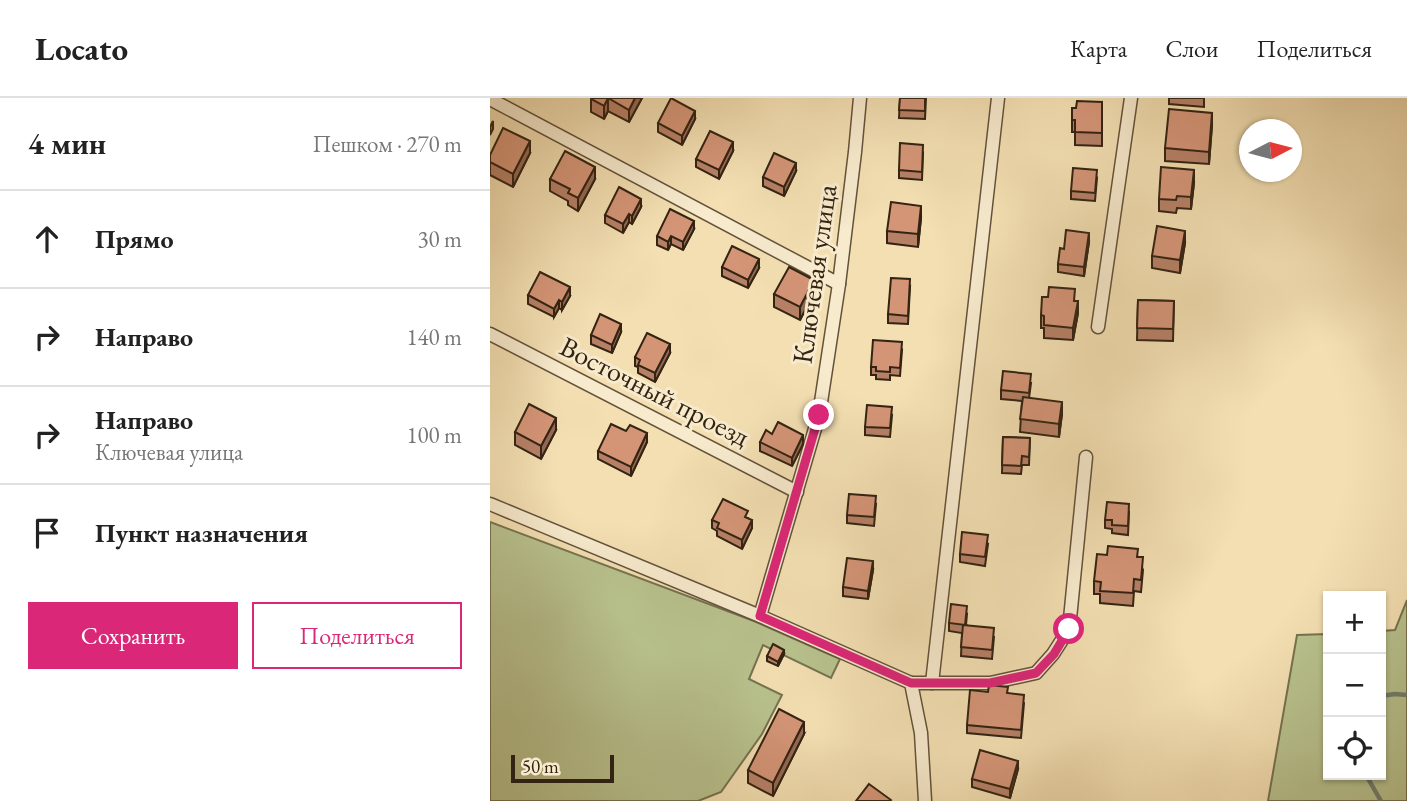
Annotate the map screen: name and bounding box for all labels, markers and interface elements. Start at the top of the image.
text: Locato [35,27,128,70]
text: Карта [1070,33,1127,64]
text: Слои [1165,33,1219,64]
text: Поделиться [1257,33,1372,64]
north arrow [1239,119,1302,182]
text: 4 мин [28,124,106,163]
text: Пешком · 270 m [313,129,462,159]
street label: Ключевая улица [784,181,844,366]
icon: ahead [28,220,66,258]
text: Прямо [95,222,174,256]
text: 30 m [417,224,462,254]
icon: right [28,318,66,356]
text: Направо [95,320,193,354]
text: 140 m [406,322,462,352]
street label: Восточный проезд [554,328,756,454]
route end [803,399,834,430]
text: Направо [95,403,193,437]
icon: right [28,416,66,454]
text: 100 m [406,420,462,450]
text: Ключевая улица [95,437,243,467]
icon: arrive [28,514,66,552]
text: Пункт назначения [95,516,308,550]
map controls [1323,591,1386,780]
button: + [1323,591,1386,654]
button: Сохранить [28,602,238,669]
button: Поделиться [252,602,462,669]
route start [1053,613,1084,644]
button: − [1323,654,1386,717]
button: locate [1323,717,1386,780]
scale bar [511,752,614,784]
text: 50 m [522,754,559,779]

